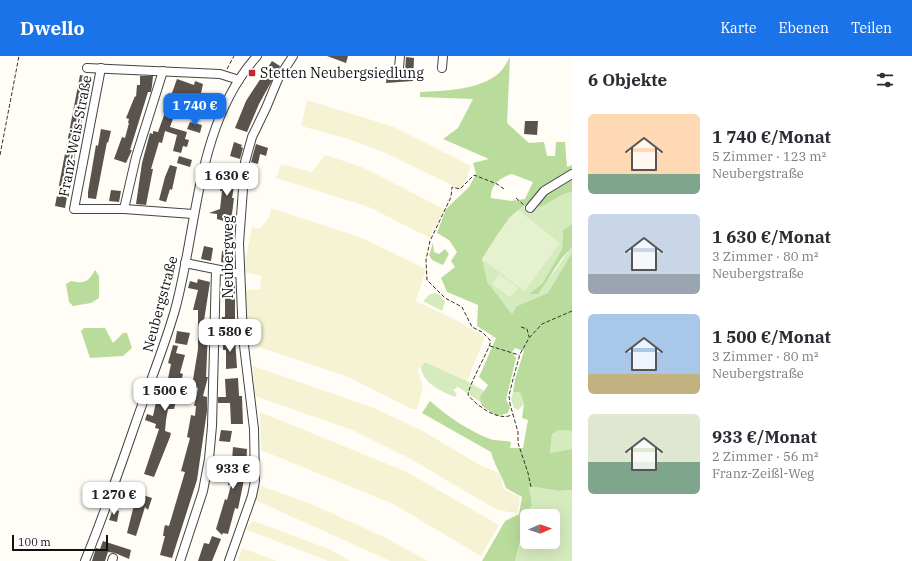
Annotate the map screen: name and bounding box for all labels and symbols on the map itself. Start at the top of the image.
place label: Stetten Neubergsiedlung [260,64,424,82]
marker: Stetten Neubergsiedlung [247,68,257,78]
street label: Franz-Weis-Straße [54,74,96,198]
pin: 1 740 € [158,93,232,127]
pin: 1 630 € [190,163,264,197]
street label: Neubergweg [219,215,237,298]
street label: Neubergstraße [139,254,181,354]
pin: 1 580 € [193,319,267,353]
pin: 1 500 € [128,378,202,412]
pin: 933 € [205,456,261,490]
pin: 1 270 € [77,482,151,516]
north arrow [520,509,560,549]
scale bar [12,533,108,552]

